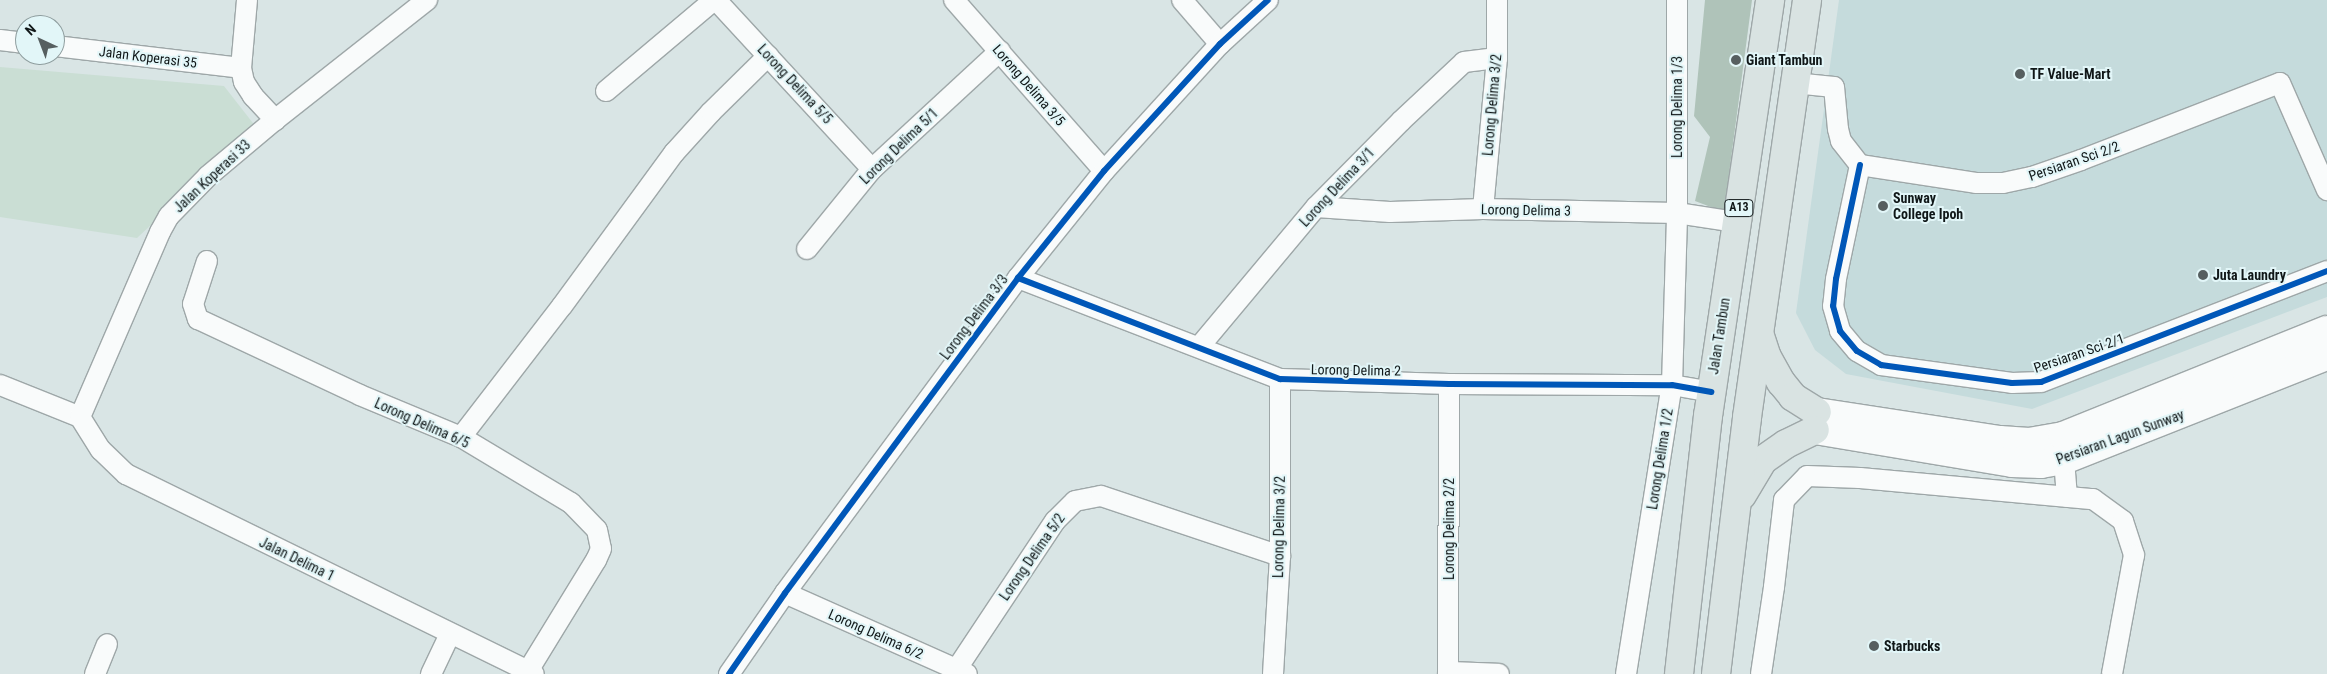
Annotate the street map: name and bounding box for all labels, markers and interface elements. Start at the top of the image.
north arrow [15,15,65,65]
text: N [22,21,39,39]
street label: Lorong Delima 5/5 [754,41,836,127]
street label: Lorong Delima 3/5 [989,41,1069,129]
street label: Jalan Koperasi 35 [98,43,198,71]
place label: Giant Tambun [1746,52,1823,68]
street label: Lorong Delima 3/2 [1479,53,1505,157]
marker: Giant Tambun [1730,54,1742,66]
street label: Lorong Delima 1/3 [1669,56,1685,158]
place label: TF Value-Mart [2030,66,2110,82]
marker: TF Value-Mart [2014,68,2026,80]
street label: Lorong Delima 5/1 [856,104,942,188]
street label: Jalan Koperasi 33 [170,136,254,216]
street label: Persiaran Sci 2/2 [2027,138,2121,184]
street label: Lorong Delima 3/1 [1296,144,1378,230]
place label: Sunway College Ipoh [1893,190,1963,222]
road number: A13 [1724,198,1754,218]
marker: Sunway College Ipoh [1877,200,1889,212]
street label: Lorong Delima 3 [1481,201,1571,219]
place label: Juta Laundry [2213,267,2286,283]
marker: Juta Laundry [2197,269,2209,281]
street label: Lorong Delima 3/3 [937,271,1011,363]
street label: Jalan Tambun [1705,296,1733,376]
street label: Persiaran Sci 2/1 [2032,330,2126,376]
street label: Lorong Delima 2 [1311,361,1401,379]
street label: Lorong Delima 6/5 [372,395,472,451]
street label: Persiaran Lagun Sunway [2054,406,2186,468]
street label: Lorong Delima 1/2 [1644,407,1676,511]
street label: Lorong Delima 3/2 [1270,476,1288,578]
street label: Lorong Delima 2/2 [1441,478,1457,580]
street label: Lorong Delima 5/2 [996,510,1068,604]
street label: Jalan Delima 1 [257,534,337,584]
street label: Lorong Delima 6/2 [826,606,926,662]
place label: Starbucks [1884,638,1940,654]
marker: Starbucks [1868,640,1880,652]

